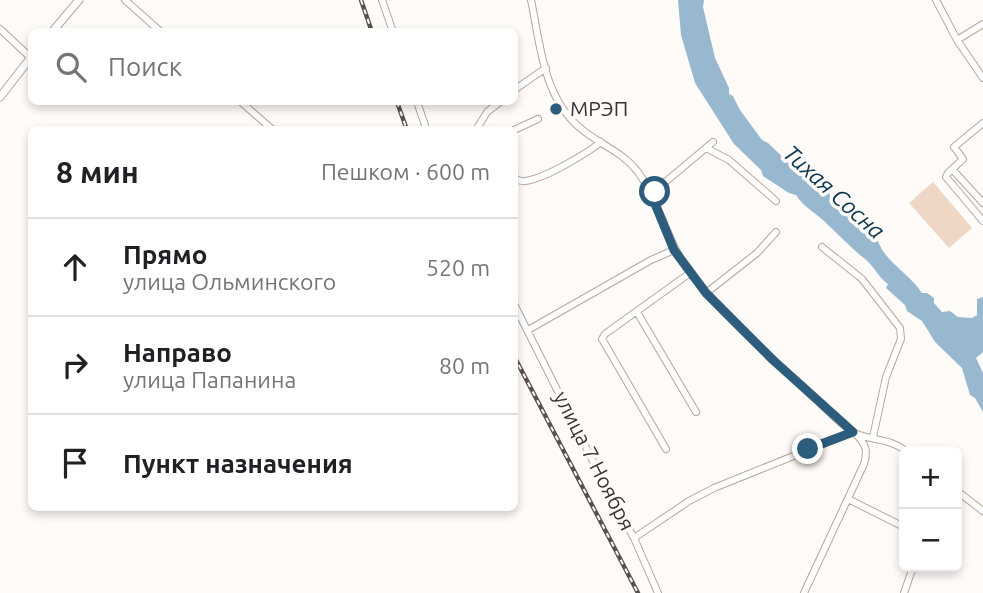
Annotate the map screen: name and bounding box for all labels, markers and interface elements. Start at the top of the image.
search box [28,28,518,105]
icon: search [52,48,90,86]
text: Поиск [108,52,182,81]
place label: МРЭП [570,96,628,120]
marker: МРЭП [548,101,564,117]
water label: Тихая Сосна [779,140,890,243]
text: 8 мин [56,155,139,189]
text: Пешком · 600 m [321,159,490,184]
route start [639,176,670,207]
text: Прямо [123,240,207,269]
icon: ahead [56,248,94,286]
text: 520 m [426,255,490,280]
text: улица Ольминского [123,269,336,294]
text: Направо [123,338,232,367]
icon: right [56,346,94,384]
text: 80 m [439,353,490,378]
text: улица Папанина [123,367,296,392]
street label: улица 7 Ноября [549,387,640,534]
route end [792,433,823,464]
icon: arrive [56,444,94,482]
map controls [899,446,962,572]
button: + [899,446,962,509]
text: Пункт назначения [123,449,353,478]
button: − [899,509,962,572]

